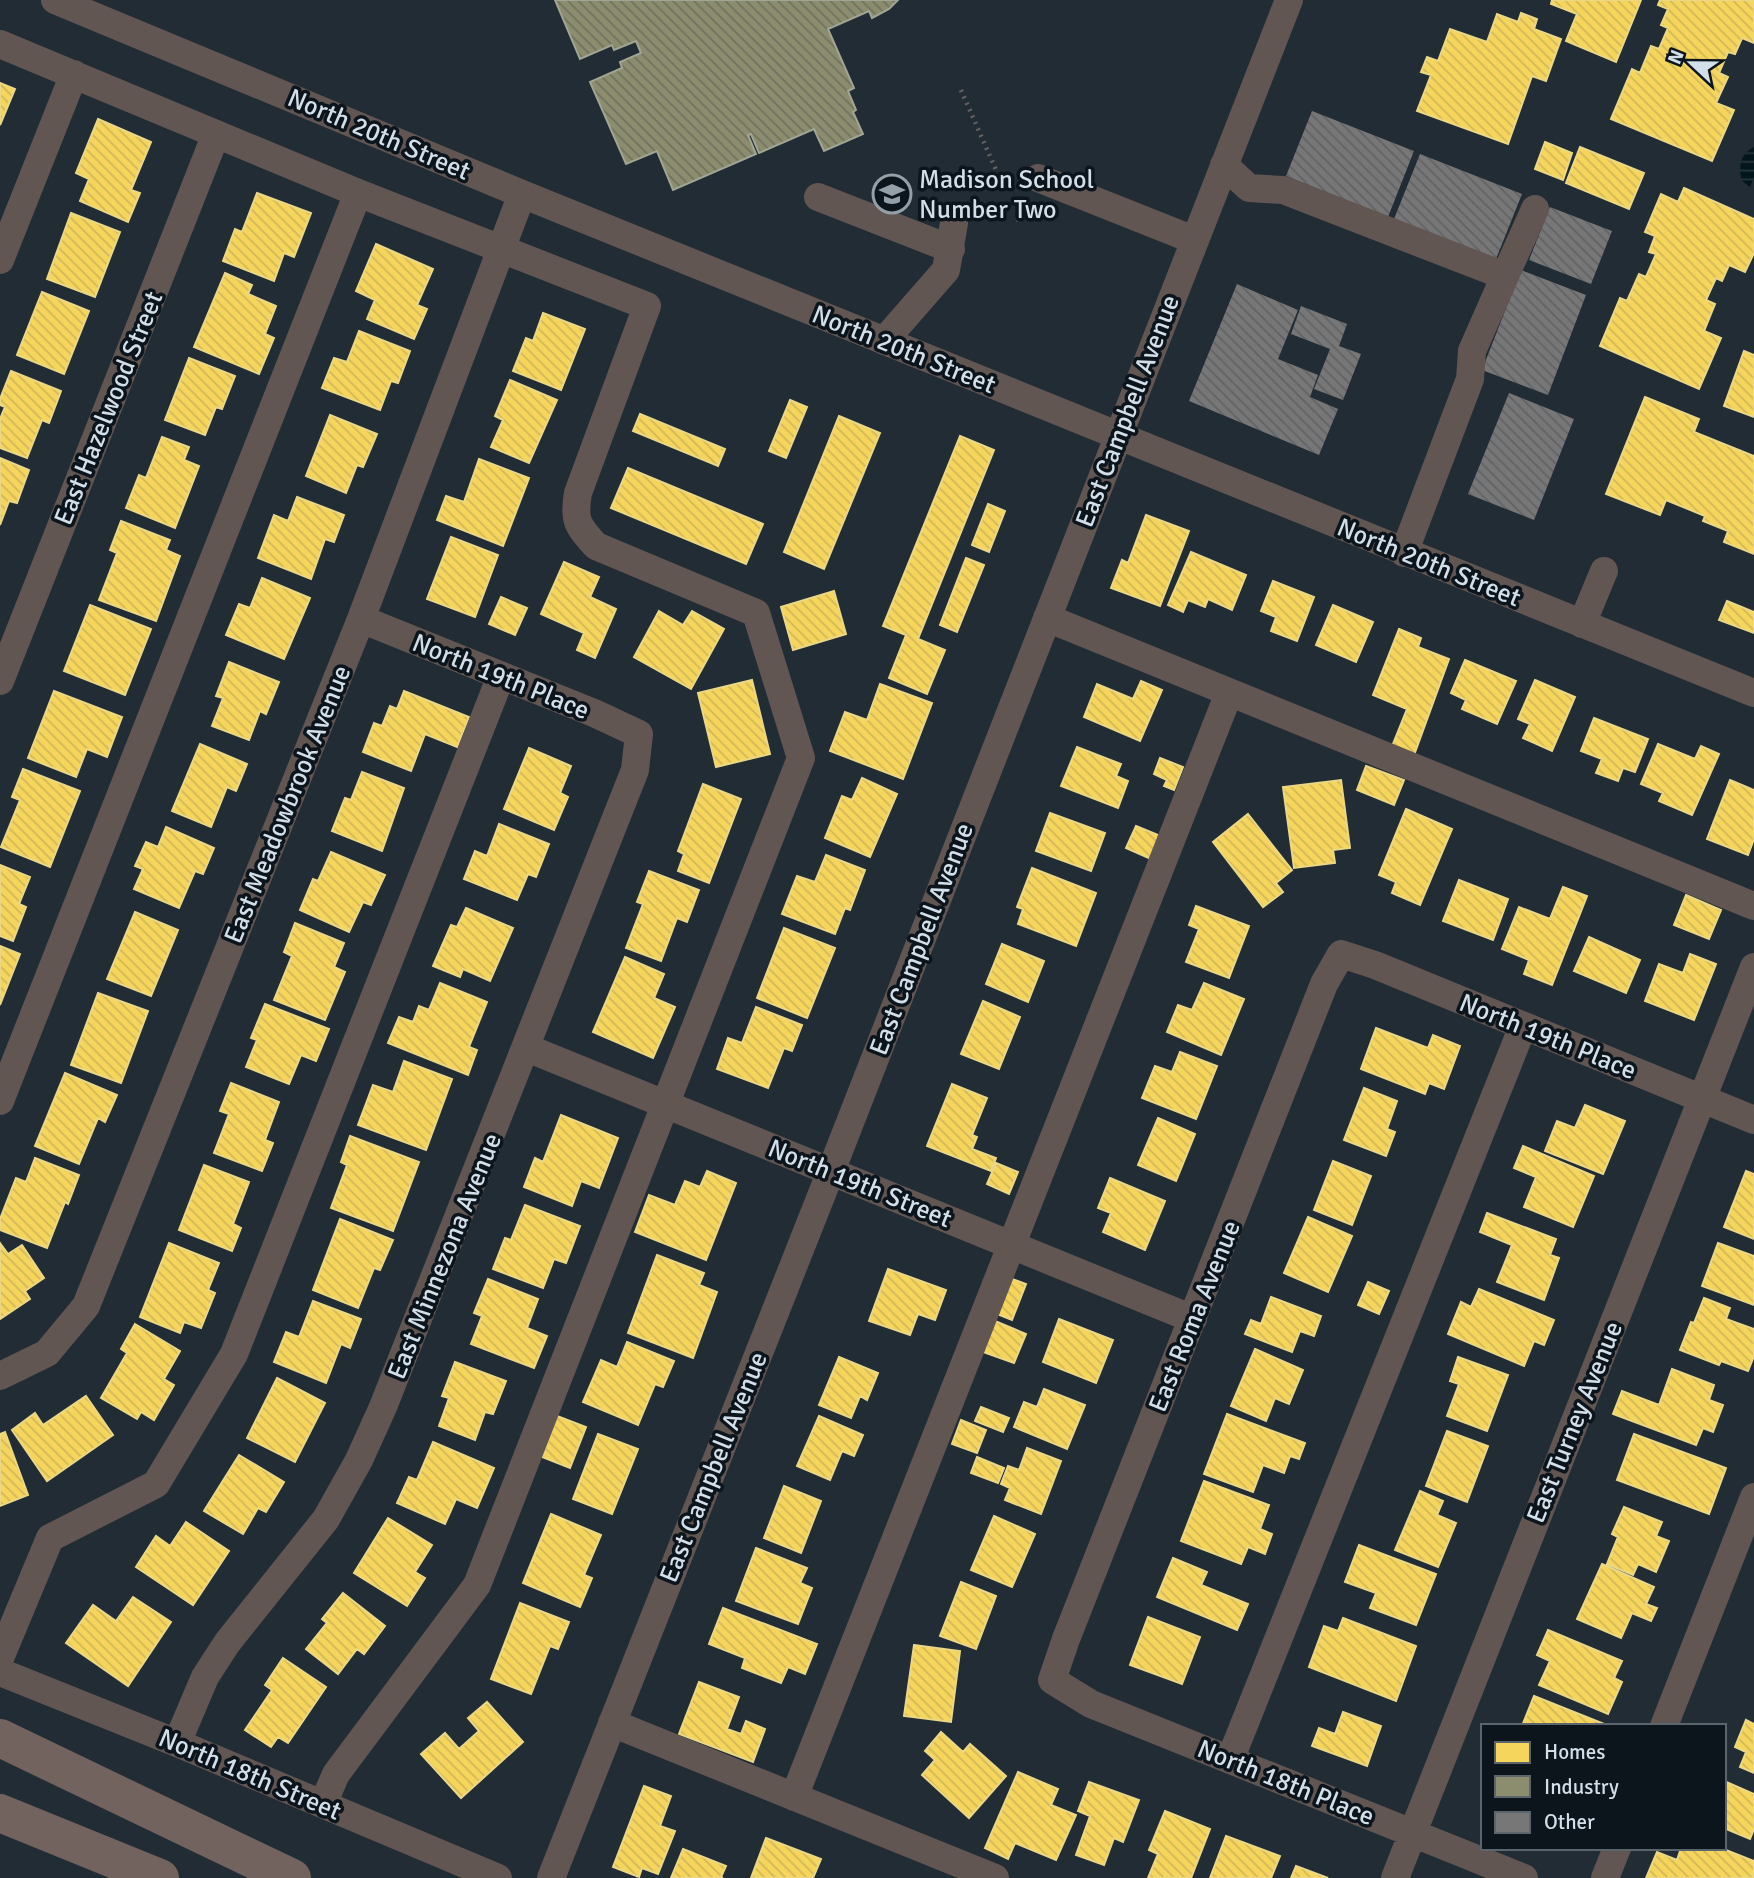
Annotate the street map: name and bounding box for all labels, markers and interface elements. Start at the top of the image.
north arrow [1656,28,1726,98]
text: N [1663,46,1690,68]
street label: North 20th Street [283,82,475,188]
place label: Madison School Number Two [919,164,1094,226]
school or university icon: Madison School Number Two [871,173,913,215]
street label: East Hazelwood Street [47,287,170,530]
street label: East Campbell Avenue [1069,291,1187,532]
street label: North 20th Street [807,299,1000,401]
street label: North 20th Street [1332,512,1525,614]
street label: North 19th Place [407,627,594,727]
street label: East Meadowbrook Avenue [218,661,358,948]
street label: East Campbell Avenue [863,819,981,1060]
street label: North 19th Place [1454,987,1641,1087]
street label: East Minnezona Avenue [381,1129,509,1384]
street label: North 19th Street [763,1133,956,1235]
street label: East Roma Avenue [1142,1216,1248,1417]
street label: East Turney Avenue [1520,1317,1630,1528]
street label: East Campbell Avenue [653,1347,775,1587]
street label: North 18th Street [154,1722,346,1828]
legend [1481,1724,1726,1850]
street label: North 18th Place [1192,1733,1379,1833]
text: Homes [1544,1739,1606,1765]
text: Industry [1544,1774,1619,1800]
text: Other [1544,1809,1595,1835]

